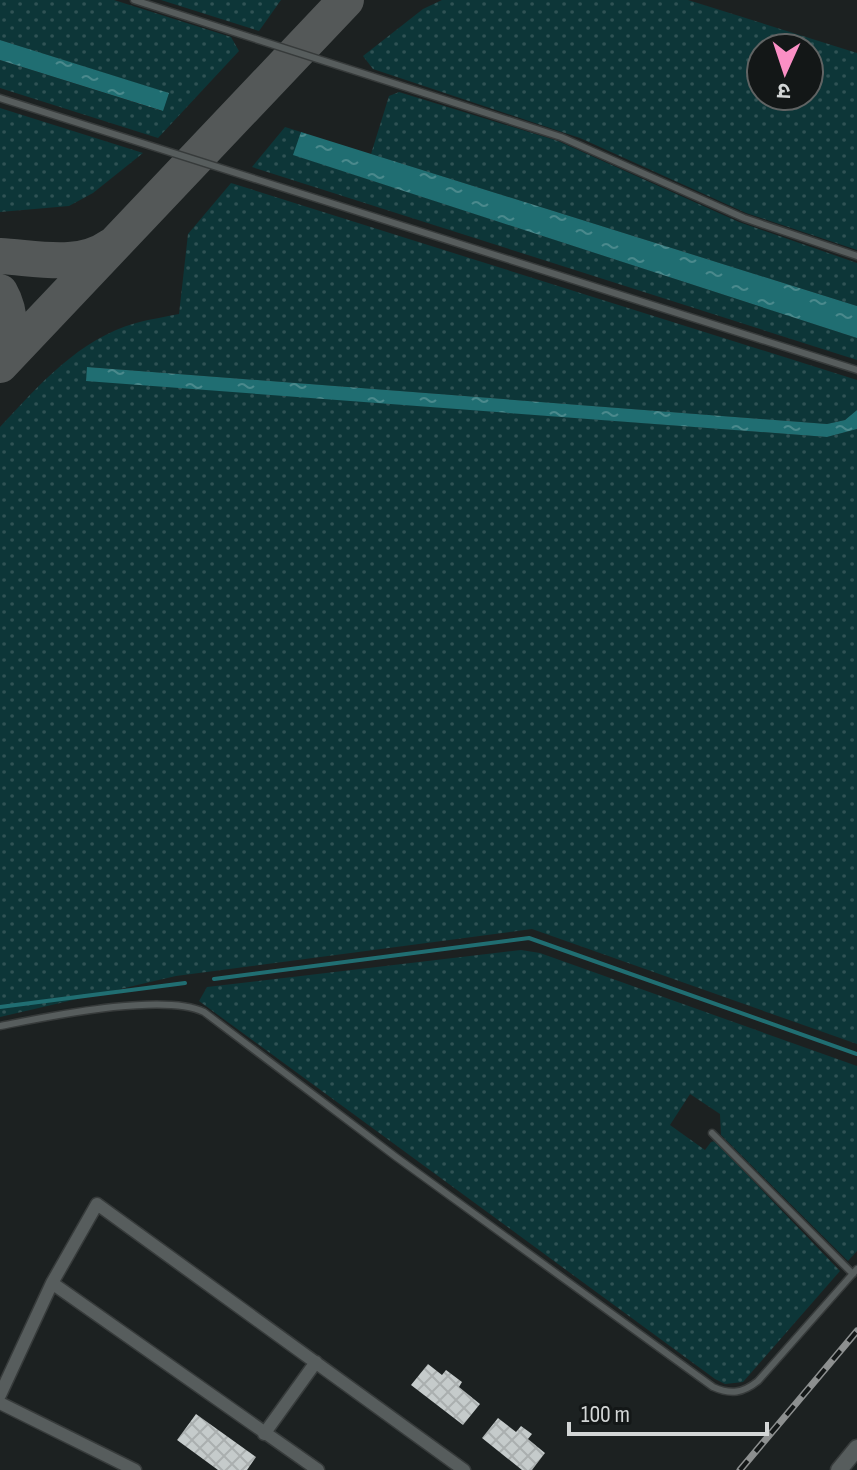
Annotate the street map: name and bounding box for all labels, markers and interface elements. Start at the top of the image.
north arrow [745,32,825,112]
text: उ [776,77,791,104]
scale bar [569,1386,767,1436]
text: 100 m [581,1400,630,1429]

